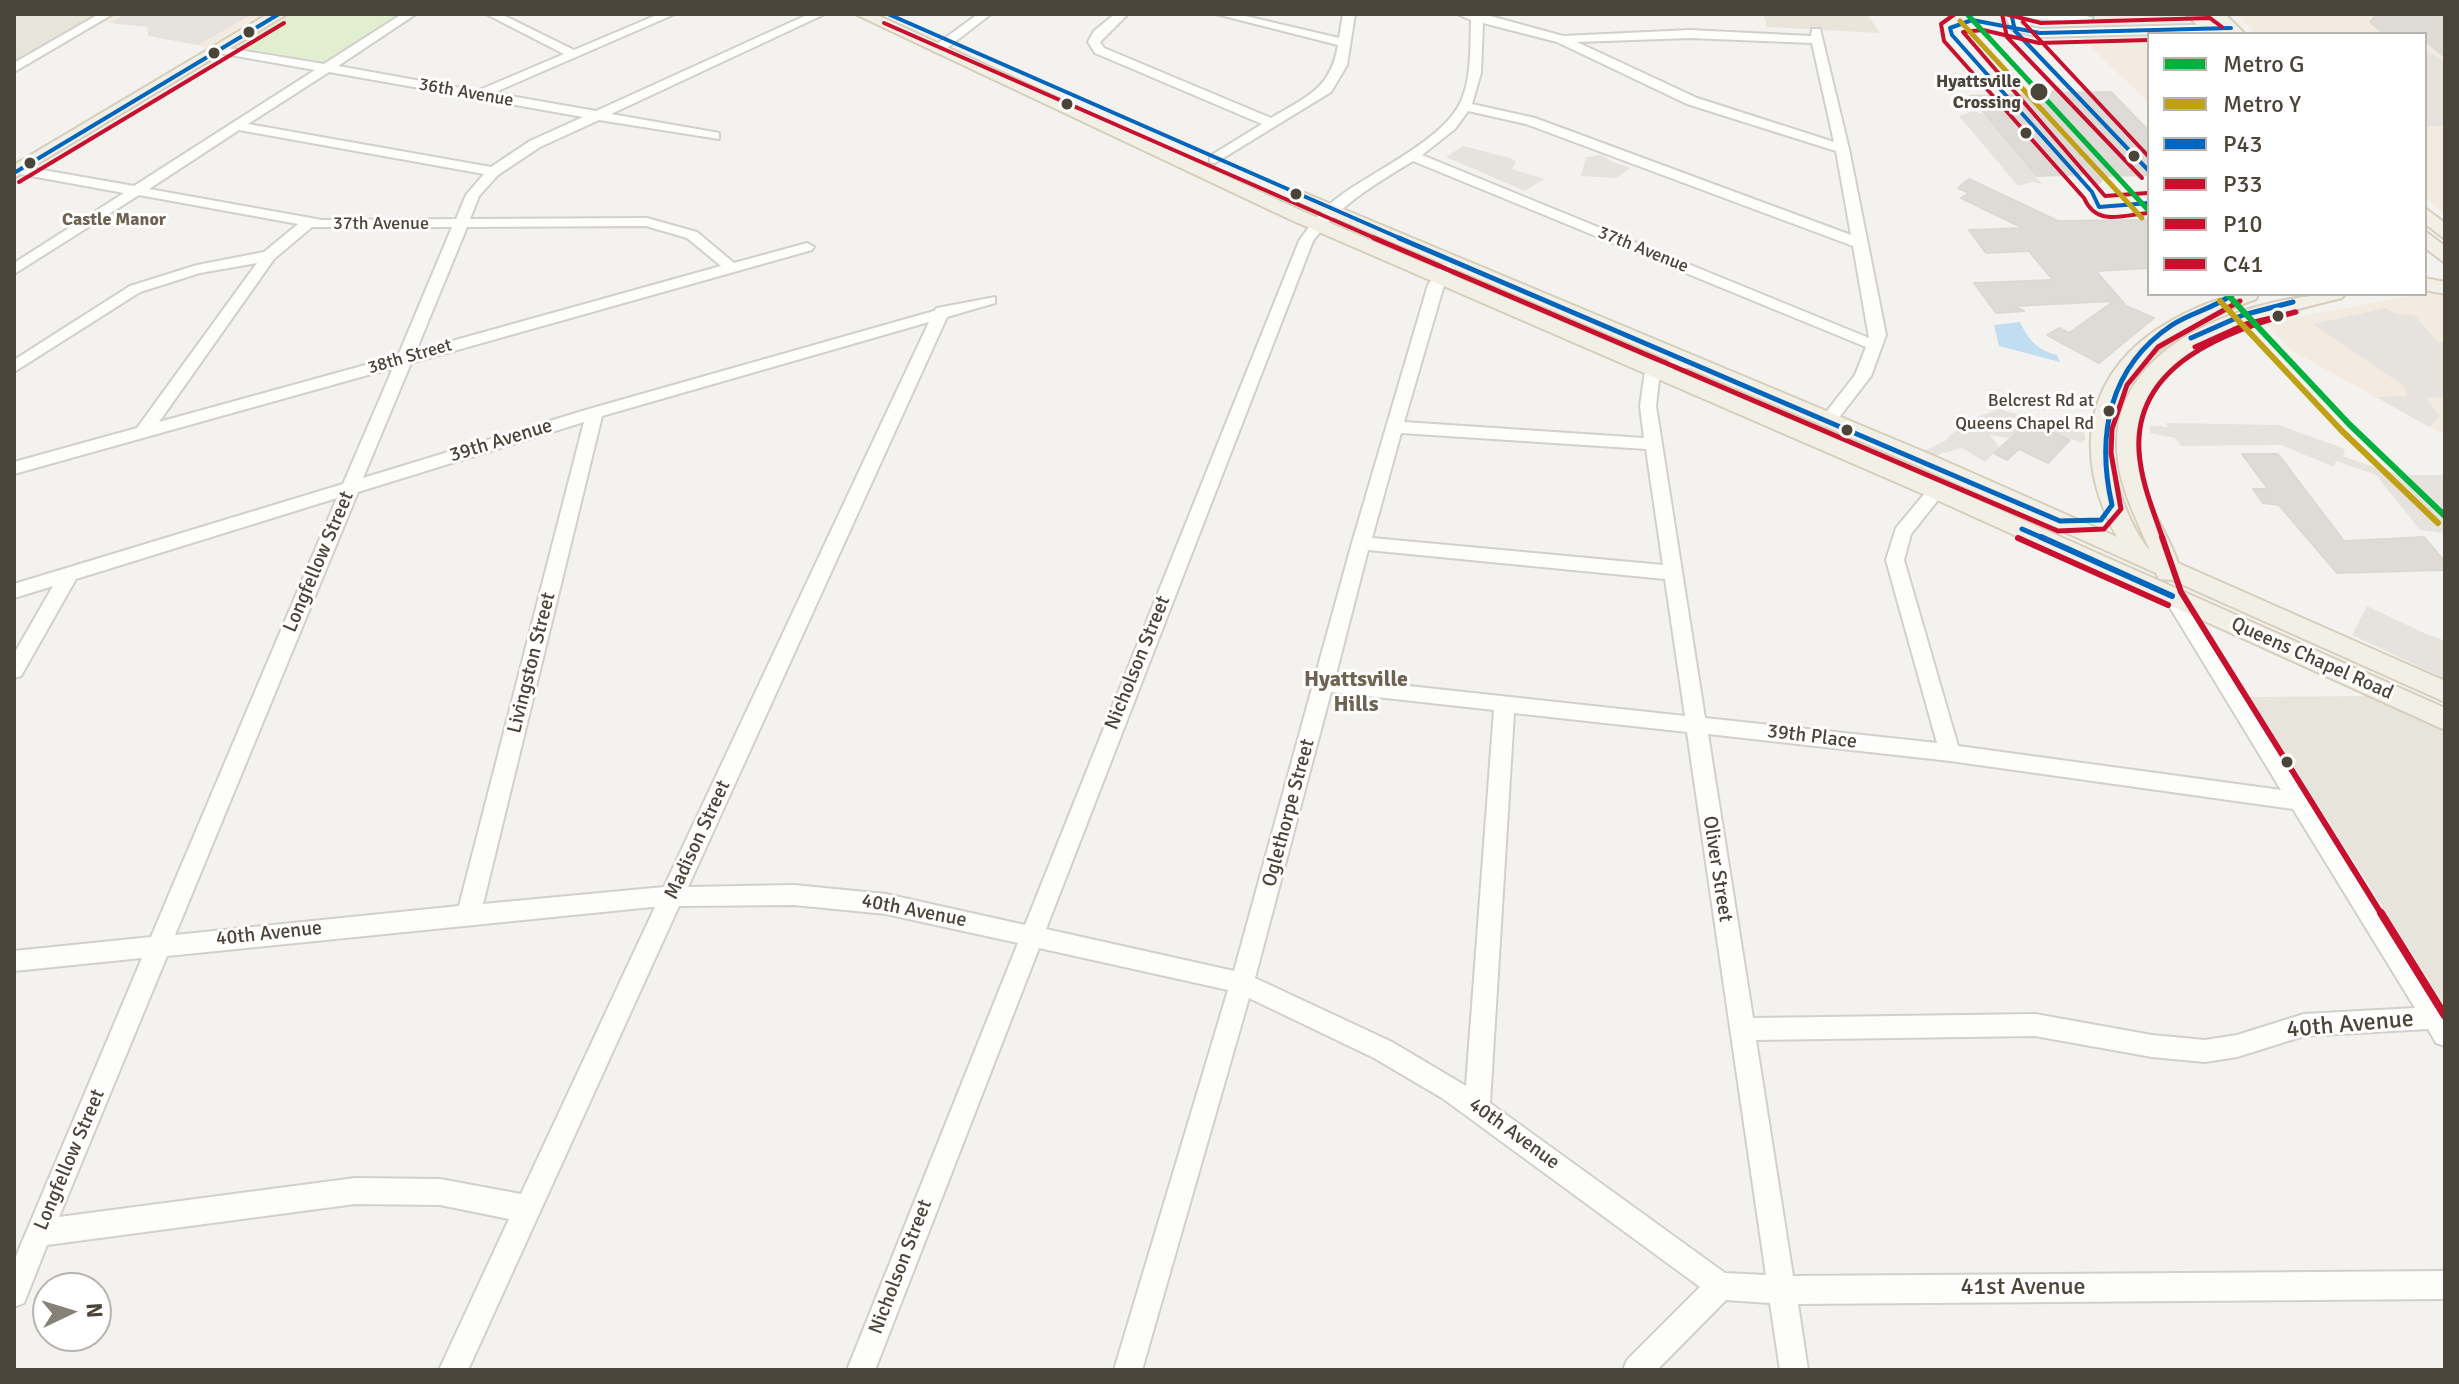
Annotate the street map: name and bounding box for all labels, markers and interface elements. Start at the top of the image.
unlabelled marker [241,24,257,40]
legend [2147,32,2427,296]
unlabelled marker [206,45,222,61]
text: Metro G [2223,49,2304,79]
place label: Hyattsville Crossing [1936,71,2021,114]
street label: 36th Avenue [417,74,515,112]
marker: Hyattsville Crossing [2028,81,2050,103]
text: Metro Y [2223,89,2301,119]
unlabelled marker [1059,96,1075,112]
unlabelled marker [2018,125,2034,141]
text: P43 [2223,129,2263,159]
unlabelled marker [2126,148,2142,164]
unlabelled marker [22,155,38,171]
text: P33 [2223,169,2263,199]
unlabelled marker [1288,186,1304,202]
district label: Castle Manor [62,209,166,231]
text: P10 [2223,209,2263,239]
street label: 37th Avenue [333,213,429,235]
street label: 37th Avenue [1595,222,1691,278]
text: C41 [2223,249,2263,279]
unlabelled marker [2270,308,2286,324]
street label: 38th Street [365,335,455,379]
place label: Belcrest Rd at Queens Chapel Rd [1955,390,2094,432]
marker: Belcrest Rd at Queens Chapel Rd [2101,403,2117,419]
street label: 39th Avenue [447,414,555,468]
unlabelled marker [1839,422,1855,438]
street label: Longfellow Street [278,488,360,636]
street label: Livingston Street [503,590,561,736]
street label: Nicholson Street [1100,593,1176,733]
street label: Queens Chapel Road [2227,612,2397,706]
district label: Hyattsville Hills [1304,667,1408,718]
street label: 39th Place [1766,720,1858,754]
street label: Oglethorpe Street [1258,736,1320,890]
unlabelled marker [2279,754,2295,770]
street label: Madison Street [660,777,736,903]
street label: Oliver Street [1697,814,1737,924]
street label: 40th Avenue [859,889,969,933]
street label: 40th Avenue [215,917,323,951]
street label: 40th Avenue [2285,1005,2415,1045]
street label: Longfellow Street [29,1086,111,1234]
street label: 40th Avenue [1464,1093,1564,1175]
street label: Nicholson Street [864,1196,938,1338]
north arrow [32,1272,112,1352]
street label: 41st Avenue [1960,1274,2086,1302]
text: N [80,1302,108,1319]

